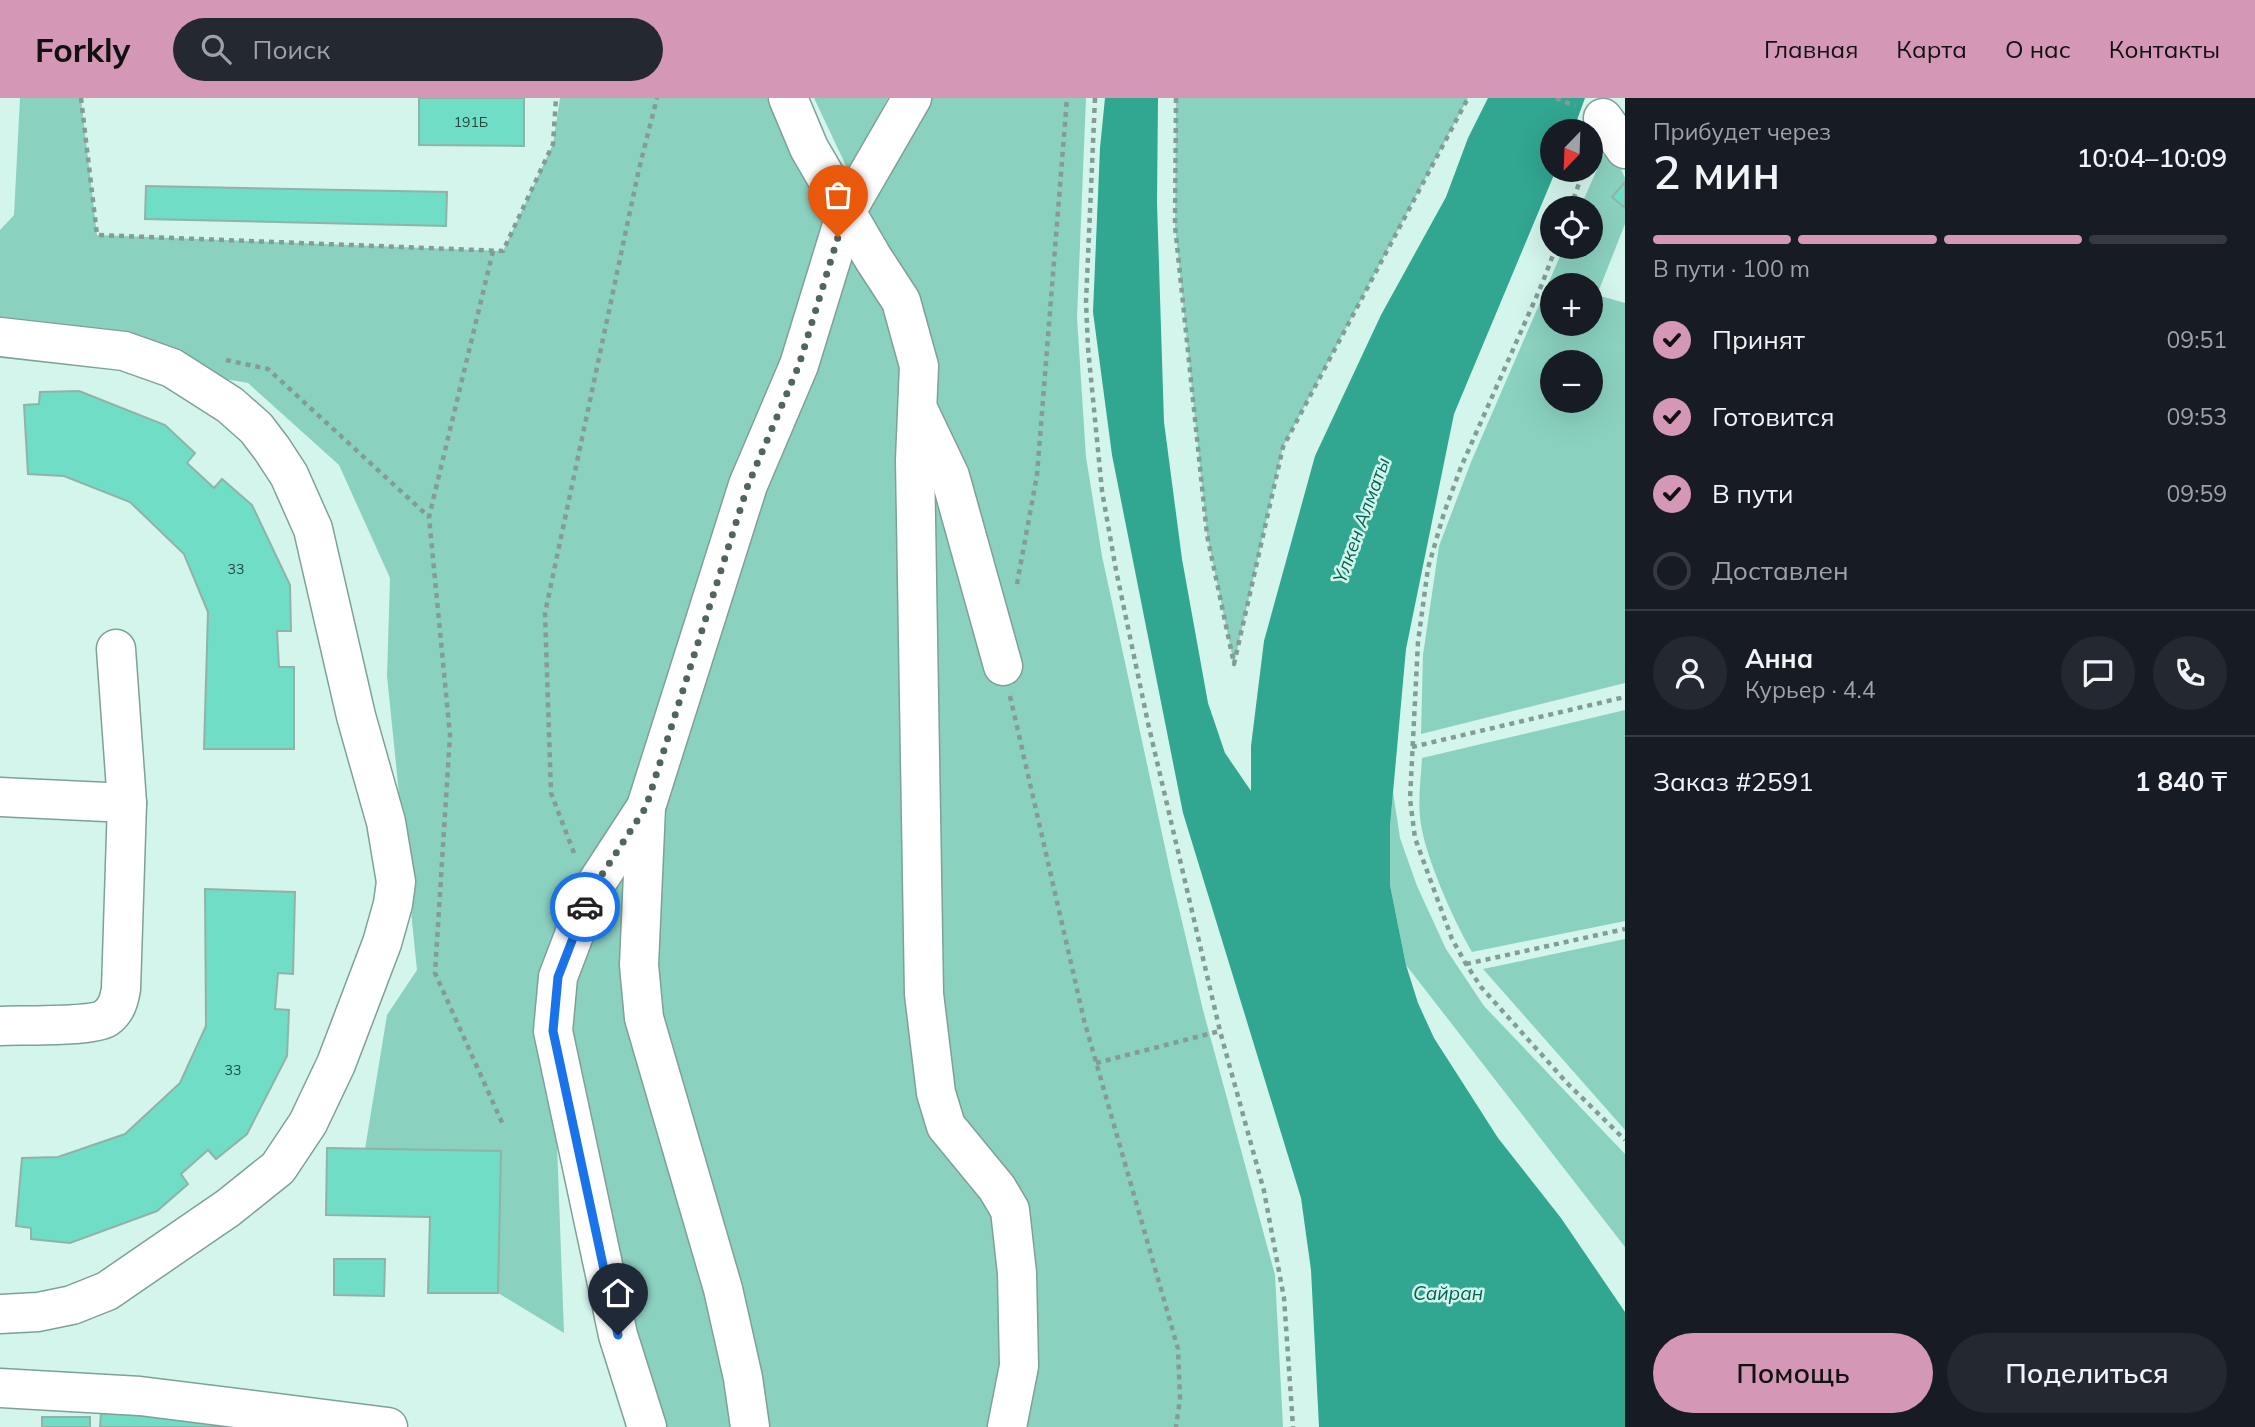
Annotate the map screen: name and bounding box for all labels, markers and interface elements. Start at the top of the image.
search box [173,18,663,81]
text: Forkly [35,29,131,70]
icon: search [197,30,235,68]
text: Поиск [253,33,330,66]
text: Главная [1764,34,1858,64]
text: Карта [1896,34,1967,64]
text: О нас [2005,34,2071,64]
text: Контакты [2109,34,2220,64]
house number: 191Б [454,113,488,131]
text: Прибудет через [1653,117,1831,146]
north arrow [1540,119,1603,182]
map controls [1540,119,1603,413]
text: 10:04–10:09 [2077,141,2227,174]
text: 2 мин [1653,143,1780,201]
pin [808,165,868,237]
icon: bag [819,176,857,214]
button: locate [1540,196,1603,259]
text: В пути · 100 m [1653,254,1810,283]
button: + [1540,273,1603,336]
icon: check [1653,321,1691,359]
text: Принят [1712,323,1805,356]
text: 09:51 [2167,325,2227,354]
button: − [1540,350,1603,413]
icon: check [1653,398,1691,436]
text: Готовится [1712,400,1835,433]
text: 09:53 [2167,402,2227,431]
water label: Үлкен Алматы [1327,454,1395,586]
icon: check [1653,475,1691,513]
text: В пути [1712,477,1793,510]
text: 09:59 [2167,479,2227,508]
text: Доставлен [1712,554,1849,587]
house number: 33 [228,560,244,578]
button: person [1653,636,1727,710]
button: chat [2061,636,2135,710]
button: phone [2153,636,2227,710]
text: Анна [1745,642,1813,675]
text: Курьер · 4.4 [1745,675,1876,704]
text: Заказ #2591 [1653,765,1814,798]
text: 1 840 ₸ [2135,765,2227,798]
courier [550,872,620,942]
icon: car [566,888,604,926]
house number: 33 [225,1061,241,1079]
pin [588,1263,648,1335]
icon: home [599,1274,637,1312]
water label: Сайран [1413,1281,1483,1305]
button: Помощь [1653,1333,1933,1413]
button: Поделиться [1947,1333,2227,1413]

